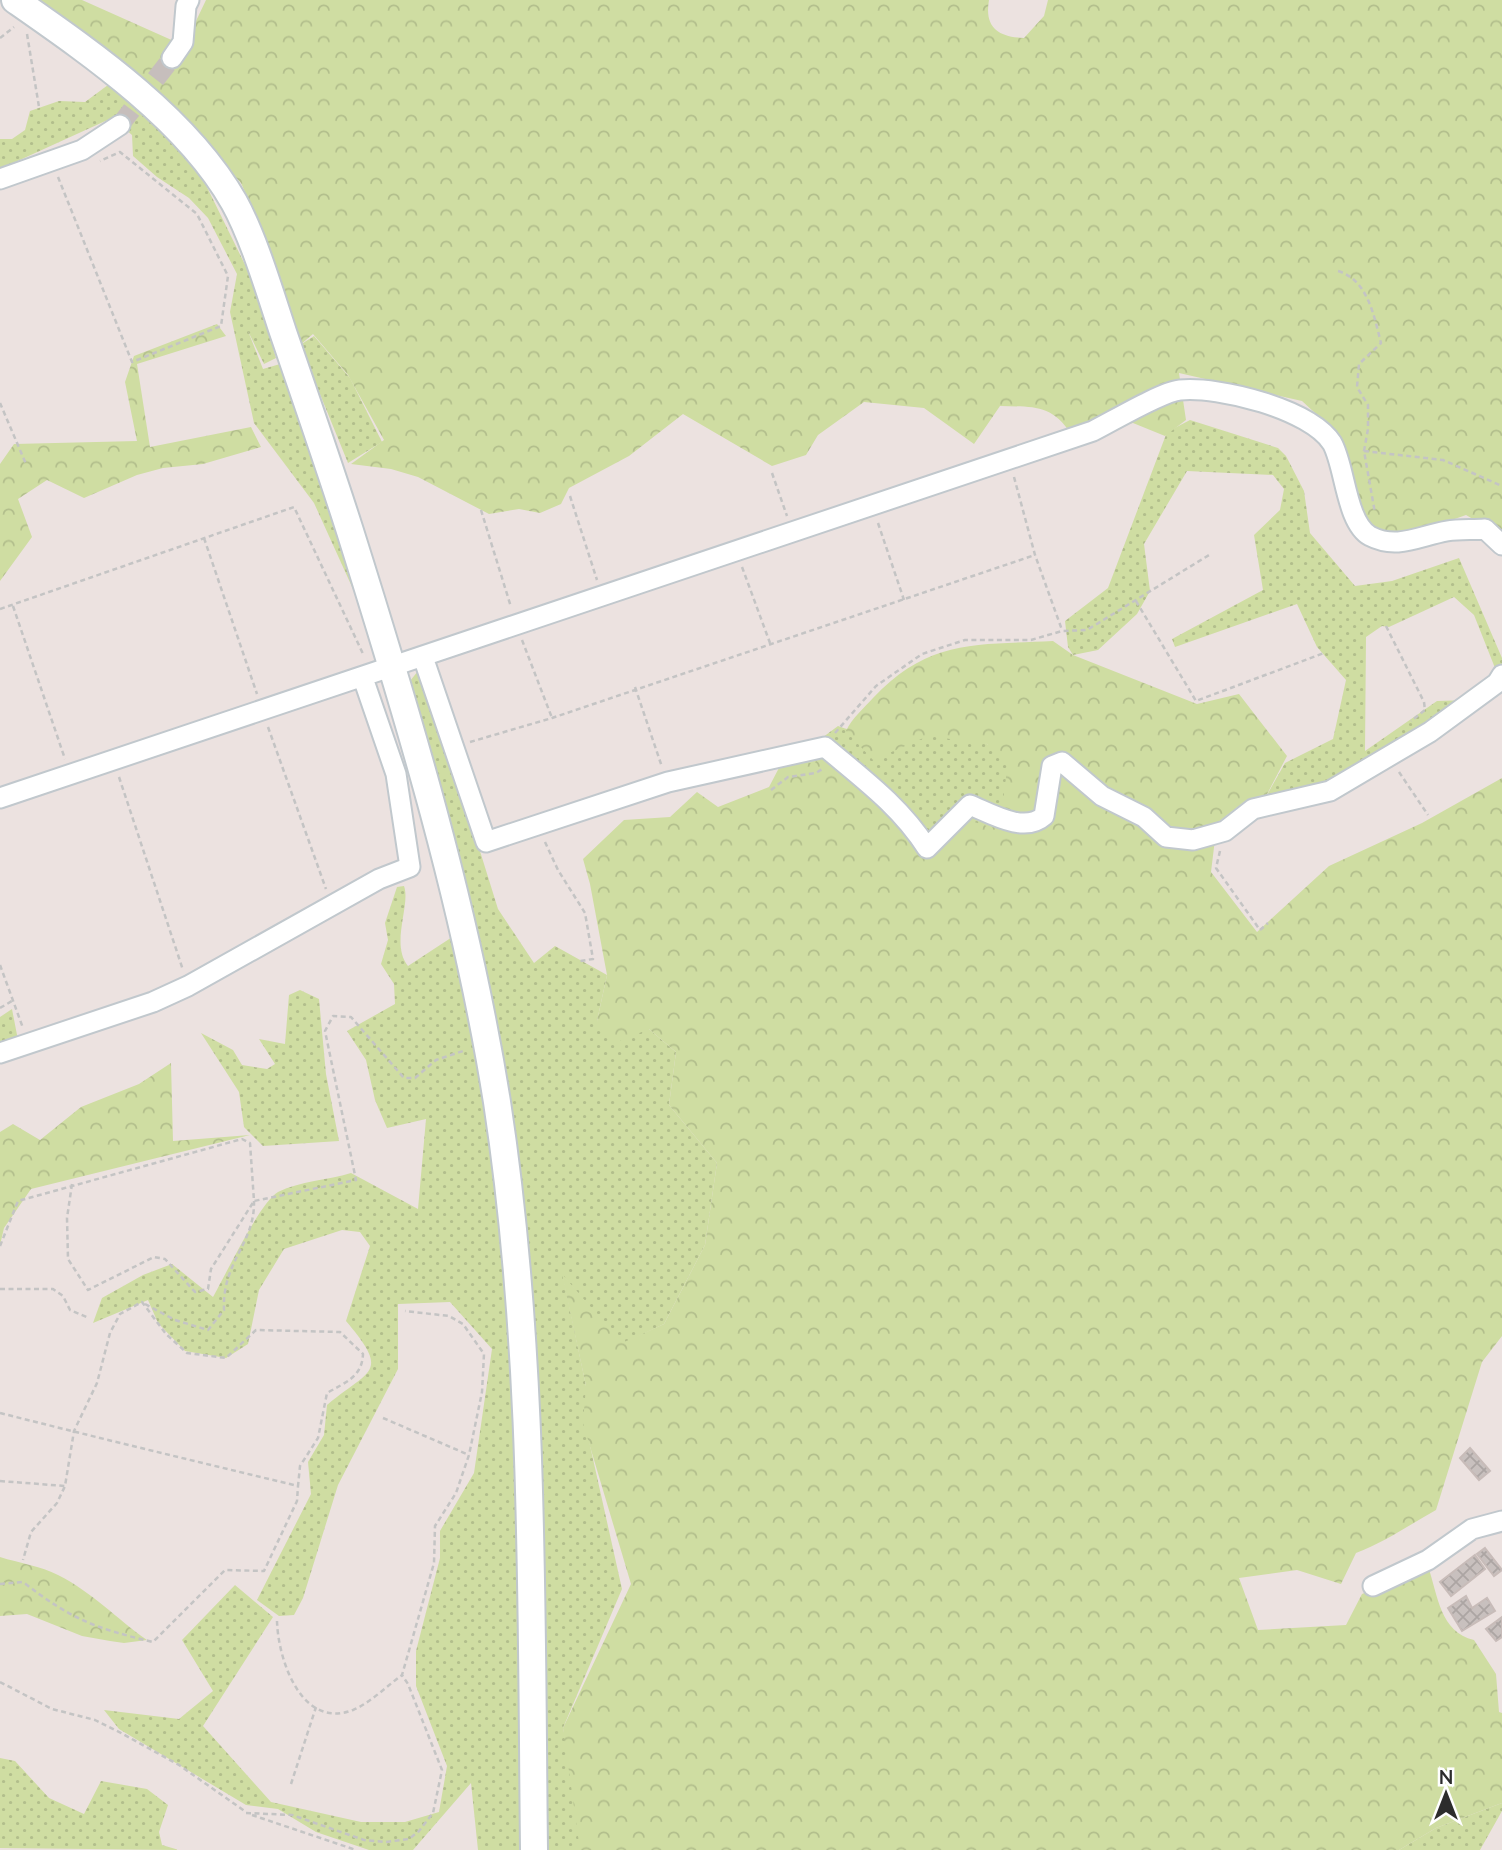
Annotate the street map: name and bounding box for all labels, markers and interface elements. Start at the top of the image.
north arrow [1411,1759,1481,1829]
text: N [1439,1765,1453,1788]

